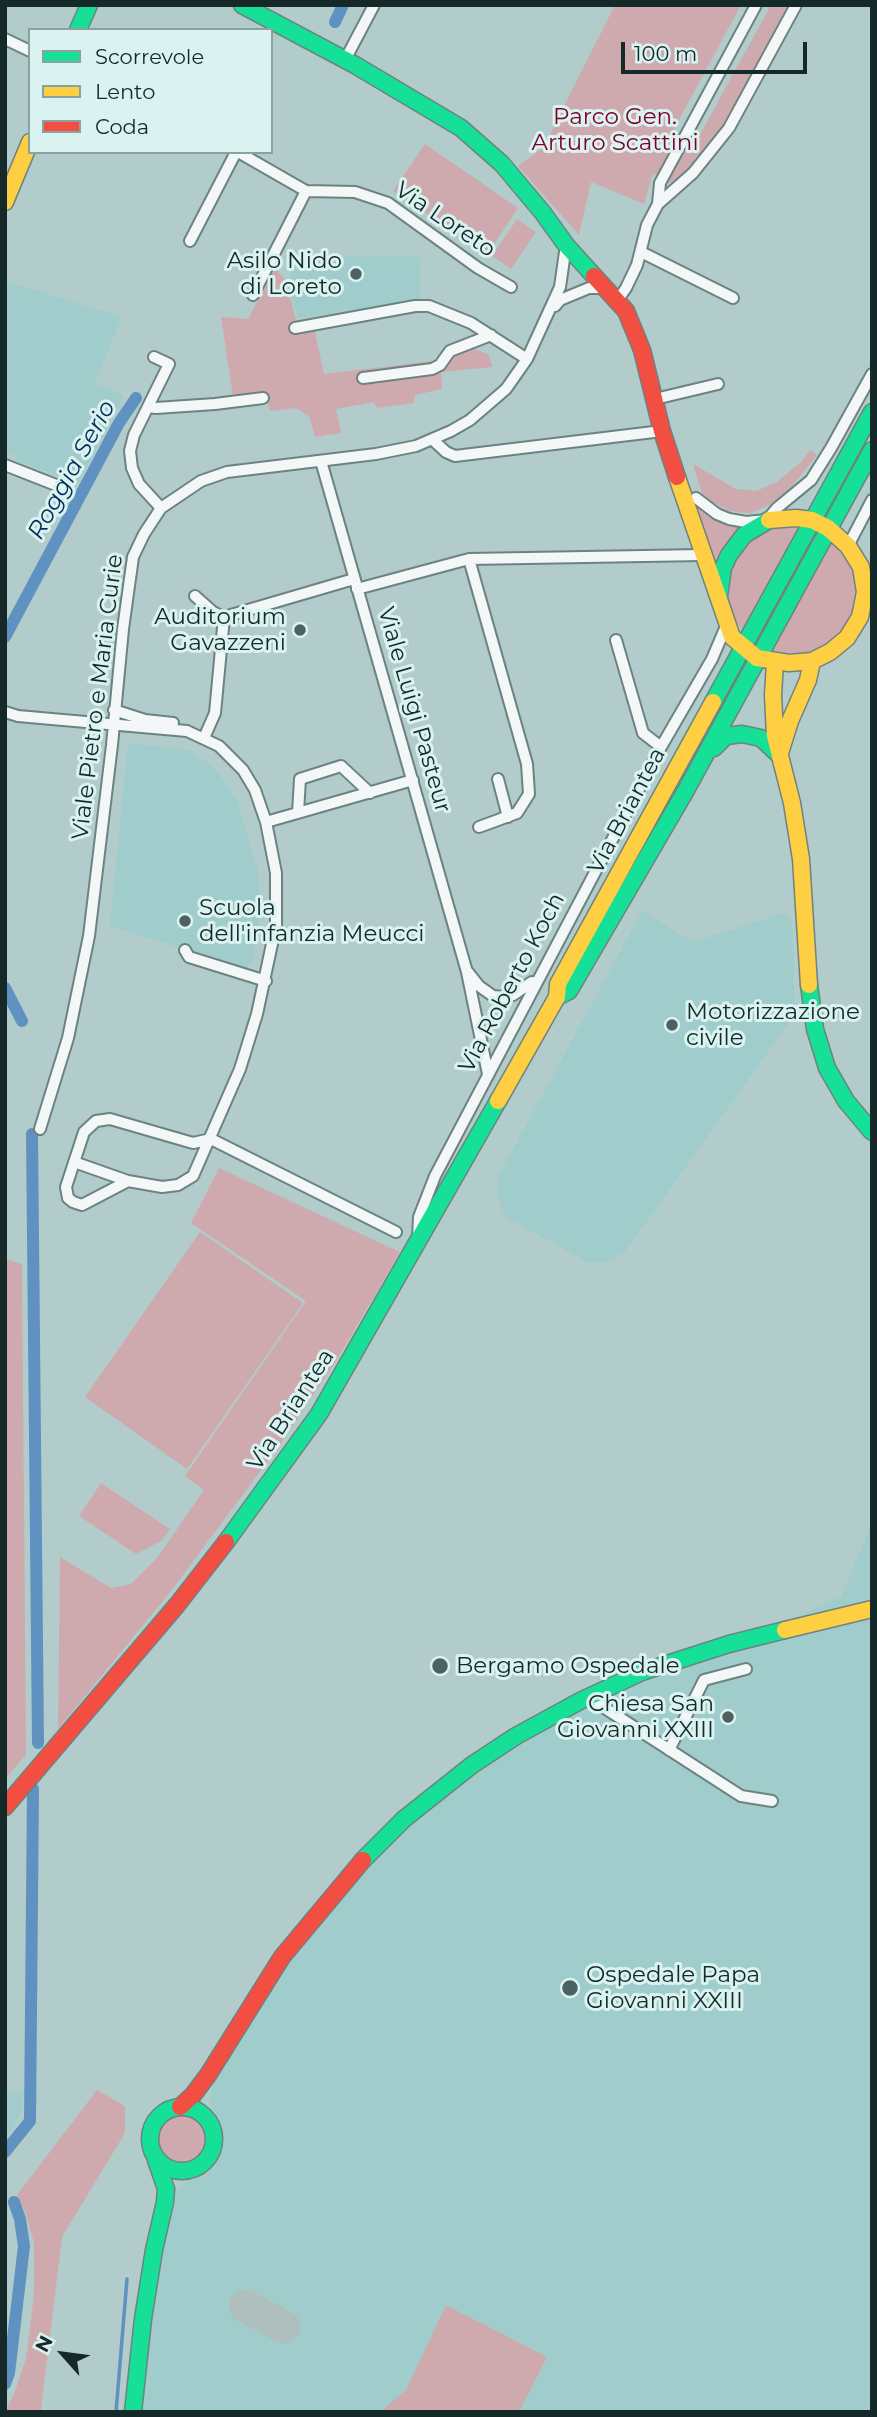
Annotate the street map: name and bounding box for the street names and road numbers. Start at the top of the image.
street label: Via Loreto [389,176,501,264]
street label: Viale Pietro e Maria Curie [67,553,129,841]
street label: Viale Luigi Pasteur [371,604,457,816]
street label: Via Briantea [582,743,672,879]
street label: Via Roberto Koch [453,888,571,1078]
street label: Via Briantea [242,1344,340,1476]

